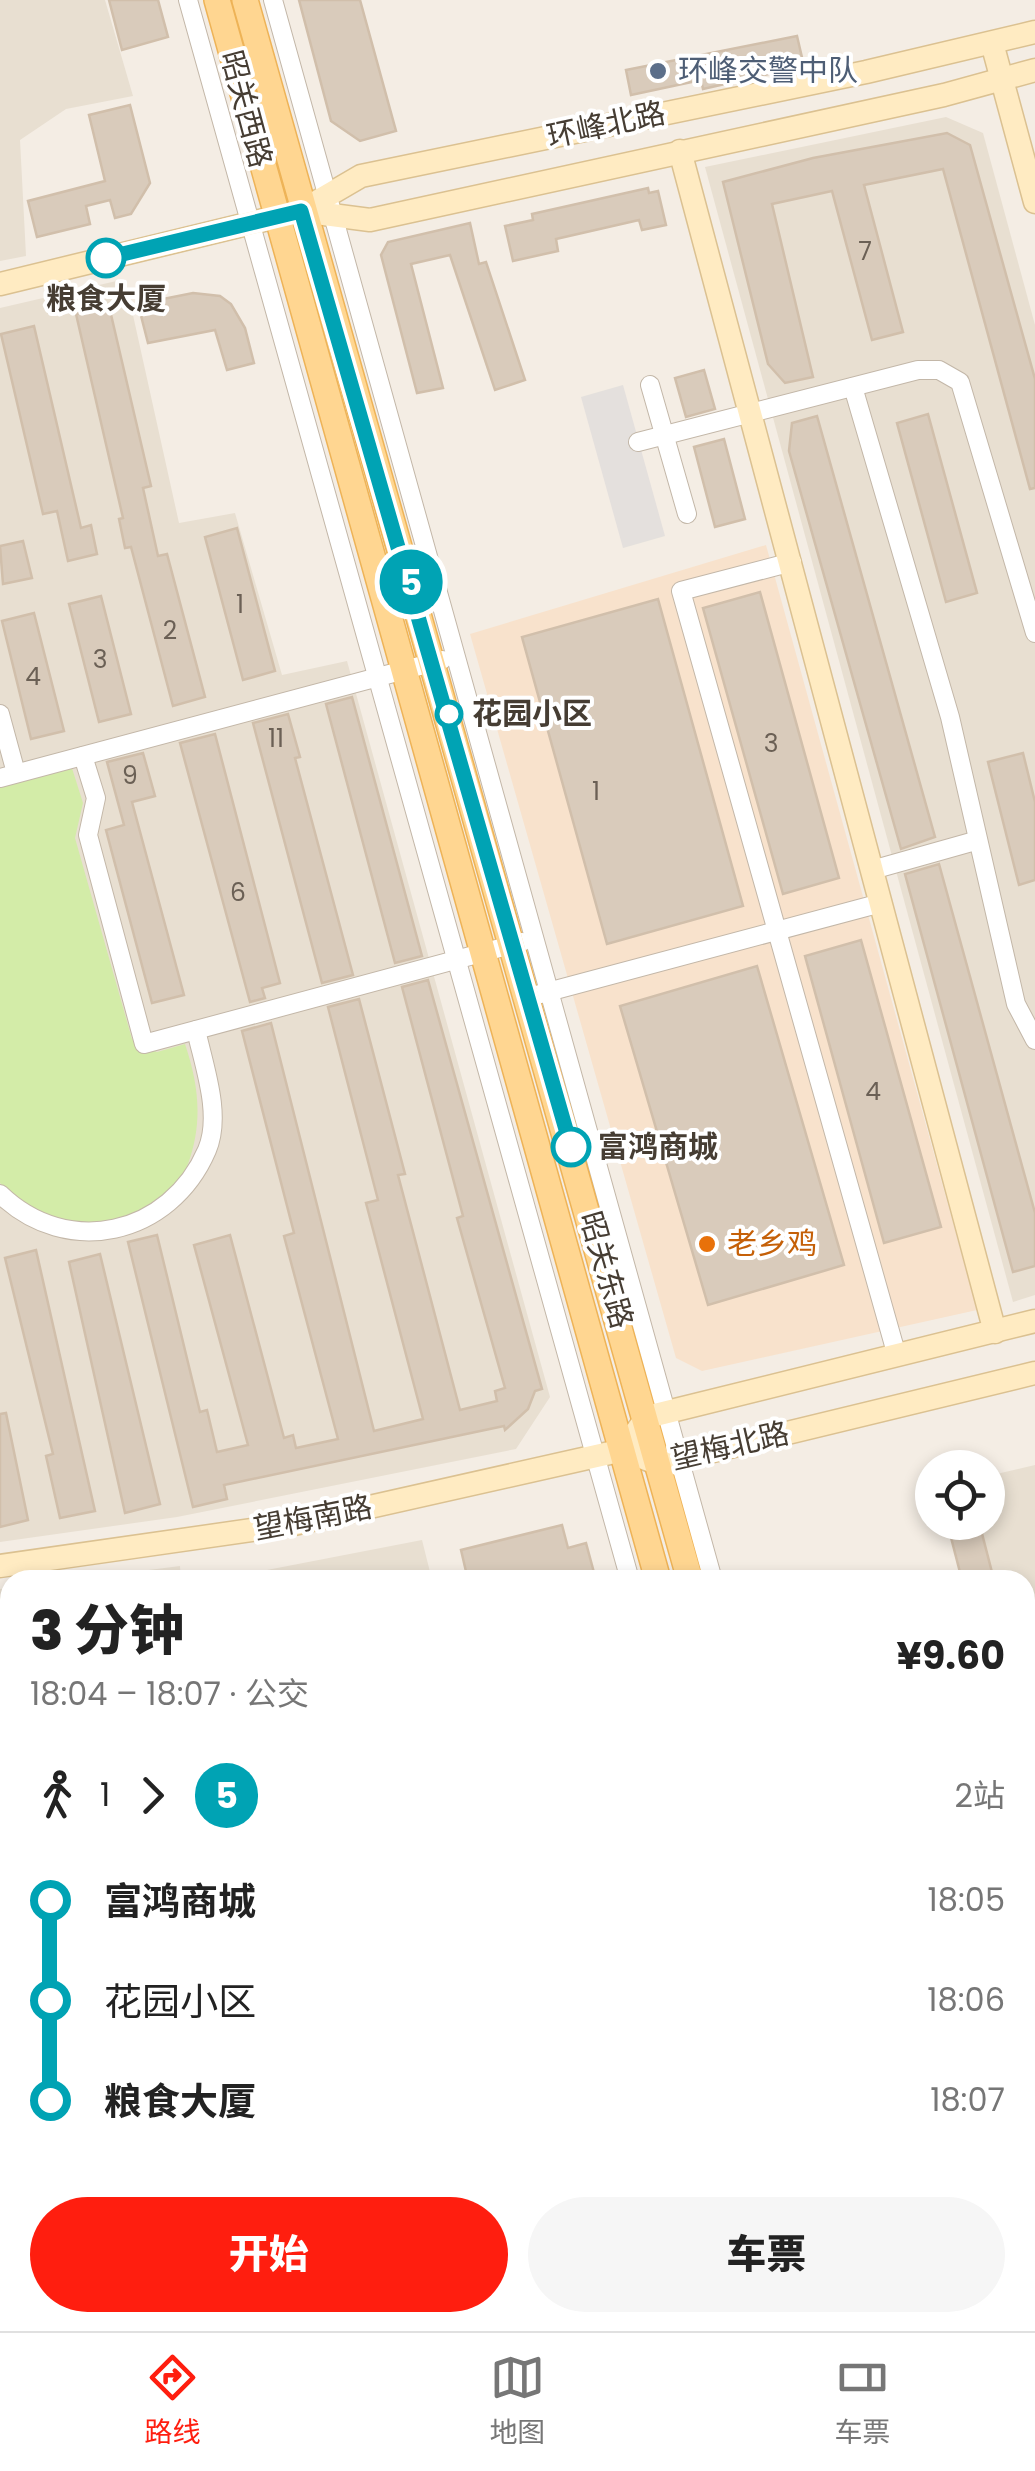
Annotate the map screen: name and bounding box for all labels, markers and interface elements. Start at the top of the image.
street label: 昭关西路 [210,45,283,172]
place label: 环峰交警中队 [678,49,858,92]
marker: 环峰交警中队 [647,60,669,82]
street label: 环峰北路 [543,91,669,158]
house number: 7 [858,234,872,269]
marker: 粮食大厦 [87,239,125,277]
place label: 粮食大厦 [46,277,166,320]
line badge: 5 [378,550,444,614]
text: 5 [400,558,422,607]
house number: 1 [236,587,244,622]
house number: 2 [163,613,177,648]
house number: 3 [93,642,107,677]
house number: 4 [25,659,41,694]
place label: 花园小区 [472,692,592,735]
marker: 花园小区 [436,701,462,727]
house number: 11 [268,721,284,756]
house number: 3 [764,726,778,761]
house number: 9 [122,758,138,793]
house number: 1 [592,774,600,809]
house number: 6 [230,875,246,910]
house number: 4 [865,1074,881,1109]
place label: 富鸿商城 [598,1125,718,1168]
marker: 富鸿商城 [552,1128,590,1166]
street label: 昭关东路 [569,1206,644,1333]
place label: 老乡鸡 [727,1222,817,1265]
marker: 老乡鸡 [696,1233,718,1255]
street label: 望梅北路 [667,1411,793,1480]
map controls [915,1450,1005,1540]
button: locate [915,1450,1005,1540]
street label: 望梅南路 [250,1485,376,1550]
text: 3 分钟 [30,1592,184,1669]
text: ¥9.60 [896,1629,1005,1682]
text: 18:04 – 18:07 · 公交 [30,1671,309,1716]
icon: walk [30,1768,85,1823]
icon: forward [125,1768,180,1823]
text: 5 [215,1771,238,1820]
text: 1 [100,1772,110,1817]
text: 2站 [955,1773,1005,1818]
text: 富鸿商城 [104,1875,256,1928]
text: 18:05 [928,1877,1005,1922]
text: 花园小区 [104,1975,256,2028]
text: 18:06 [927,1977,1005,2022]
text: 粮食大厦 [104,2075,256,2128]
text: 18:07 [930,2077,1005,2122]
button: 开始 [30,2197,508,2312]
button: 车票 [528,2197,1005,2312]
tab: 路线 [144,2350,201,2454]
tab: 地图 [489,2350,546,2454]
tab: 车票 [834,2350,891,2454]

